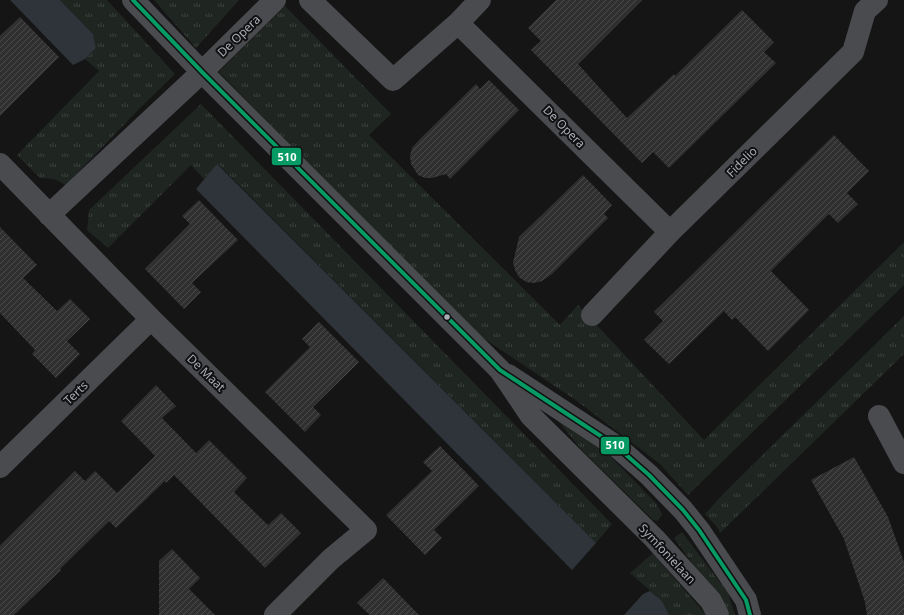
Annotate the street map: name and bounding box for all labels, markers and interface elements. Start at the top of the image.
street label: De Opera [213,11,264,60]
street label: De Opera [539,102,589,152]
street label: Fidelio [723,143,761,181]
line badge: 510 [271,147,302,166]
text: 510 [278,149,296,164]
unlabelled marker [442,312,452,322]
street label: De Maat [183,350,230,396]
street label: Terts [60,377,92,408]
line badge: 510 [600,436,630,455]
text: 510 [606,437,624,452]
street label: Symfonielaan [635,520,700,587]

